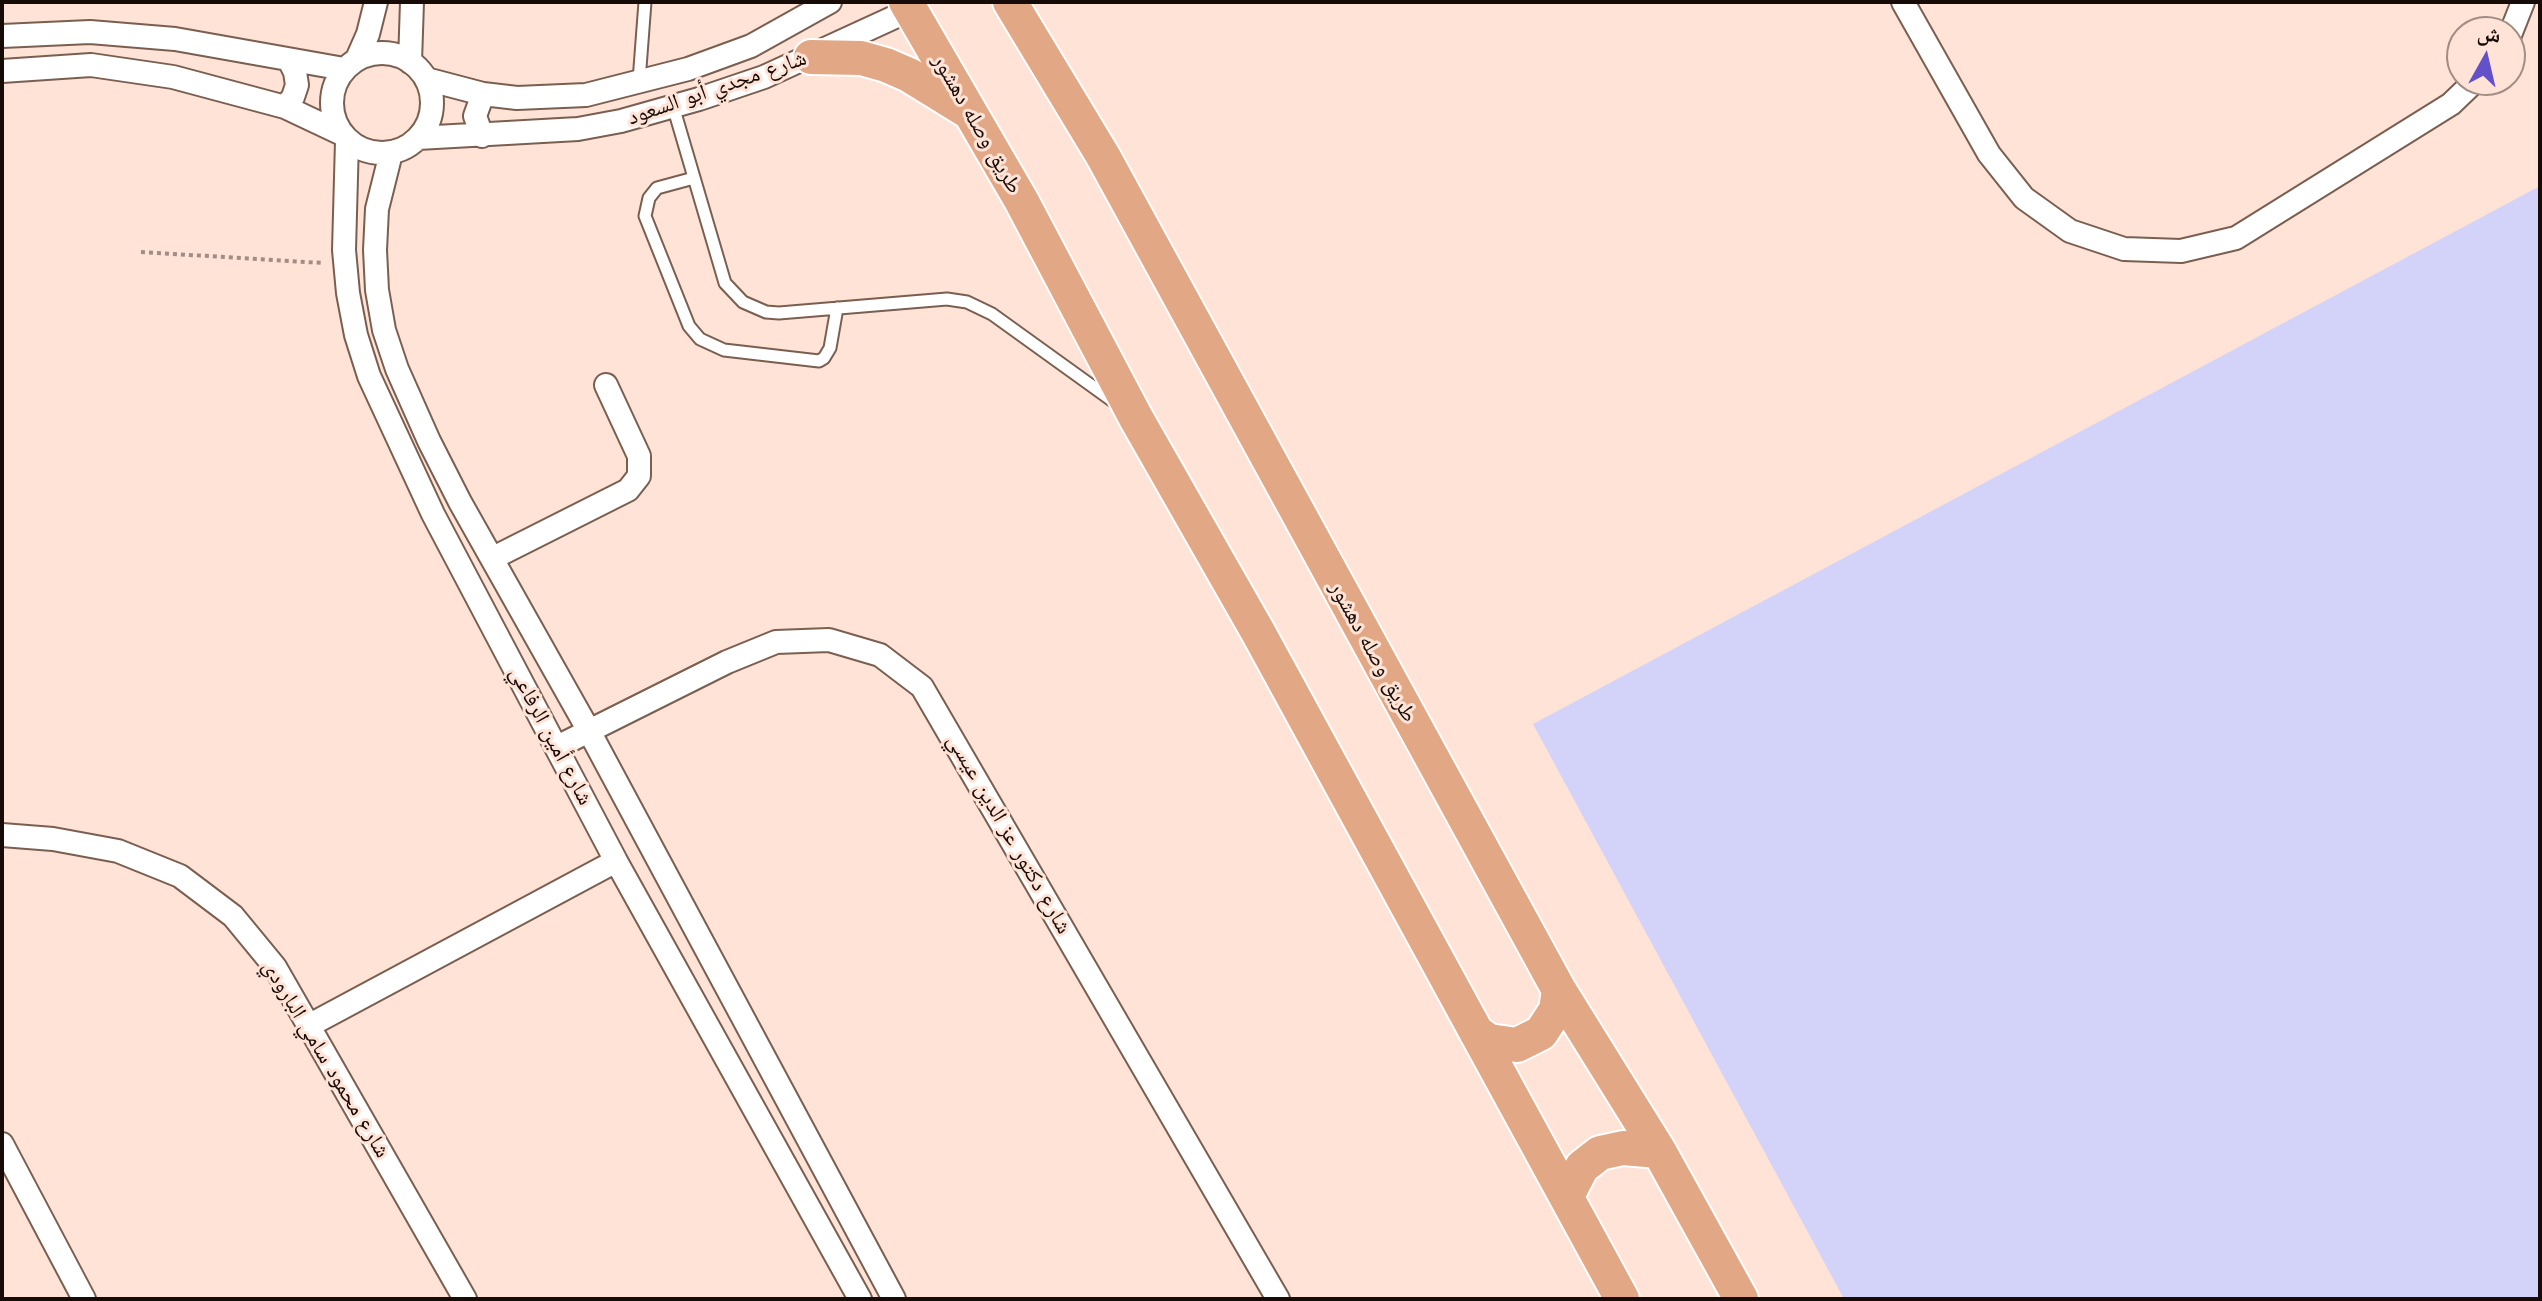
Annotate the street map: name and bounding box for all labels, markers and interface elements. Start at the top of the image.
north arrow [2446,16,2526,96]
text: ش [2476,20,2502,48]
street label: شارع مجدي أبو السعود [624,45,810,131]
street label: طريق وصله دهشور [926,50,1028,198]
street label: طريق وصله دهشور [1323,577,1423,727]
street label: شارع أمين الرفاعي [504,662,598,810]
street label: شارع دكتور عز الدين عيسي [941,729,1077,939]
street label: شارع محمود سامي البارودي [256,955,396,1163]

